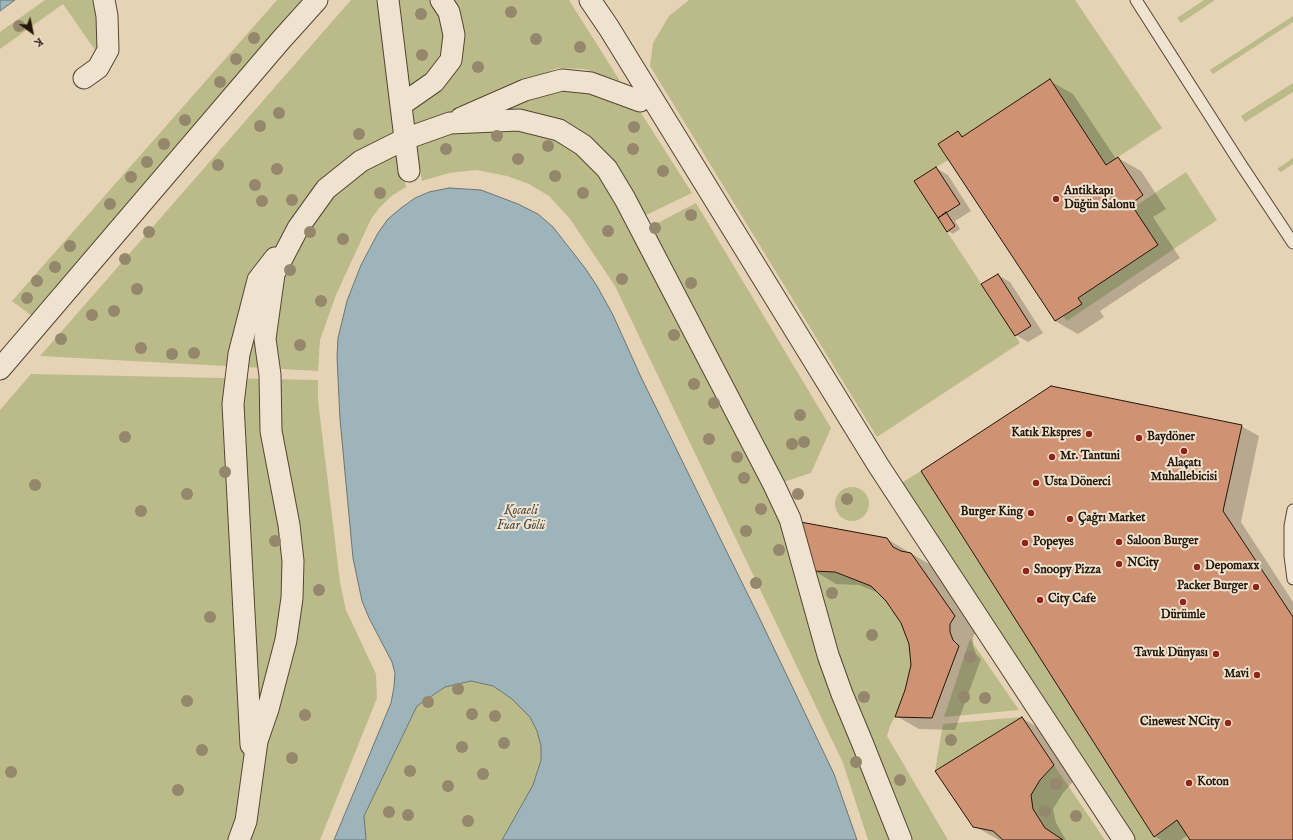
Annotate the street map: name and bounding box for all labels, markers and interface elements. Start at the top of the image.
north arrow [12,12,52,52]
text: K [31,34,46,50]
place label: Antikkapı Düğün Salonu [1064,185,1135,213]
marker: Antikkapı Düğün Salonu [1051,194,1061,204]
place label: Katık Ekspres [1011,427,1081,441]
marker: Katık Ekspres [1084,429,1094,439]
place label: Baydöner [1147,431,1195,445]
marker: Baydöner [1134,433,1144,443]
marker: Alaçatı Muhallebicisi [1179,446,1189,456]
place label: Mr. Tantuni [1060,450,1120,464]
marker: Mr. Tantuni [1047,452,1057,462]
place label: Alaçatı Muhallebicisi [1151,457,1217,485]
place label: Usta Dönerci [1044,476,1111,490]
marker: Usta Dönerci [1031,478,1041,488]
water label: Kocaeli Fuar Gölü [497,503,545,534]
place label: Burger King [961,506,1023,520]
marker: Burger King [1026,508,1036,518]
place label: Çağrı Market [1078,512,1145,526]
marker: Çağrı Market [1065,514,1075,524]
place label: Saloon Burger [1127,535,1198,549]
place label: Popeyes [1033,536,1074,550]
marker: Saloon Burger [1114,537,1124,547]
marker: Popeyes [1020,538,1030,548]
place label: NCity [1127,557,1159,571]
marker: NCity [1114,559,1124,569]
place label: Depomaxx [1205,560,1259,574]
marker: Depomaxx [1192,562,1202,572]
place label: Snoopy Pizza [1034,564,1101,578]
marker: Snoopy Pizza [1021,566,1031,576]
place label: Packer Burger [1177,580,1248,594]
marker: Packer Burger [1251,582,1261,592]
place label: City Cafe [1048,593,1096,607]
marker: City Cafe [1035,595,1045,605]
marker: Dürümle [1178,597,1188,607]
place label: Dürümle [1161,609,1205,623]
place label: Tavuk Dünyası [1134,647,1208,661]
marker: Tavuk Dünyası [1211,649,1221,659]
place label: Mavi [1224,668,1249,682]
marker: Mavi [1252,670,1262,680]
place label: Cinewest NCity [1140,716,1220,730]
marker: Cinewest NCity [1223,718,1233,728]
place label: Koton [1197,776,1229,790]
marker: Koton [1184,778,1194,788]

